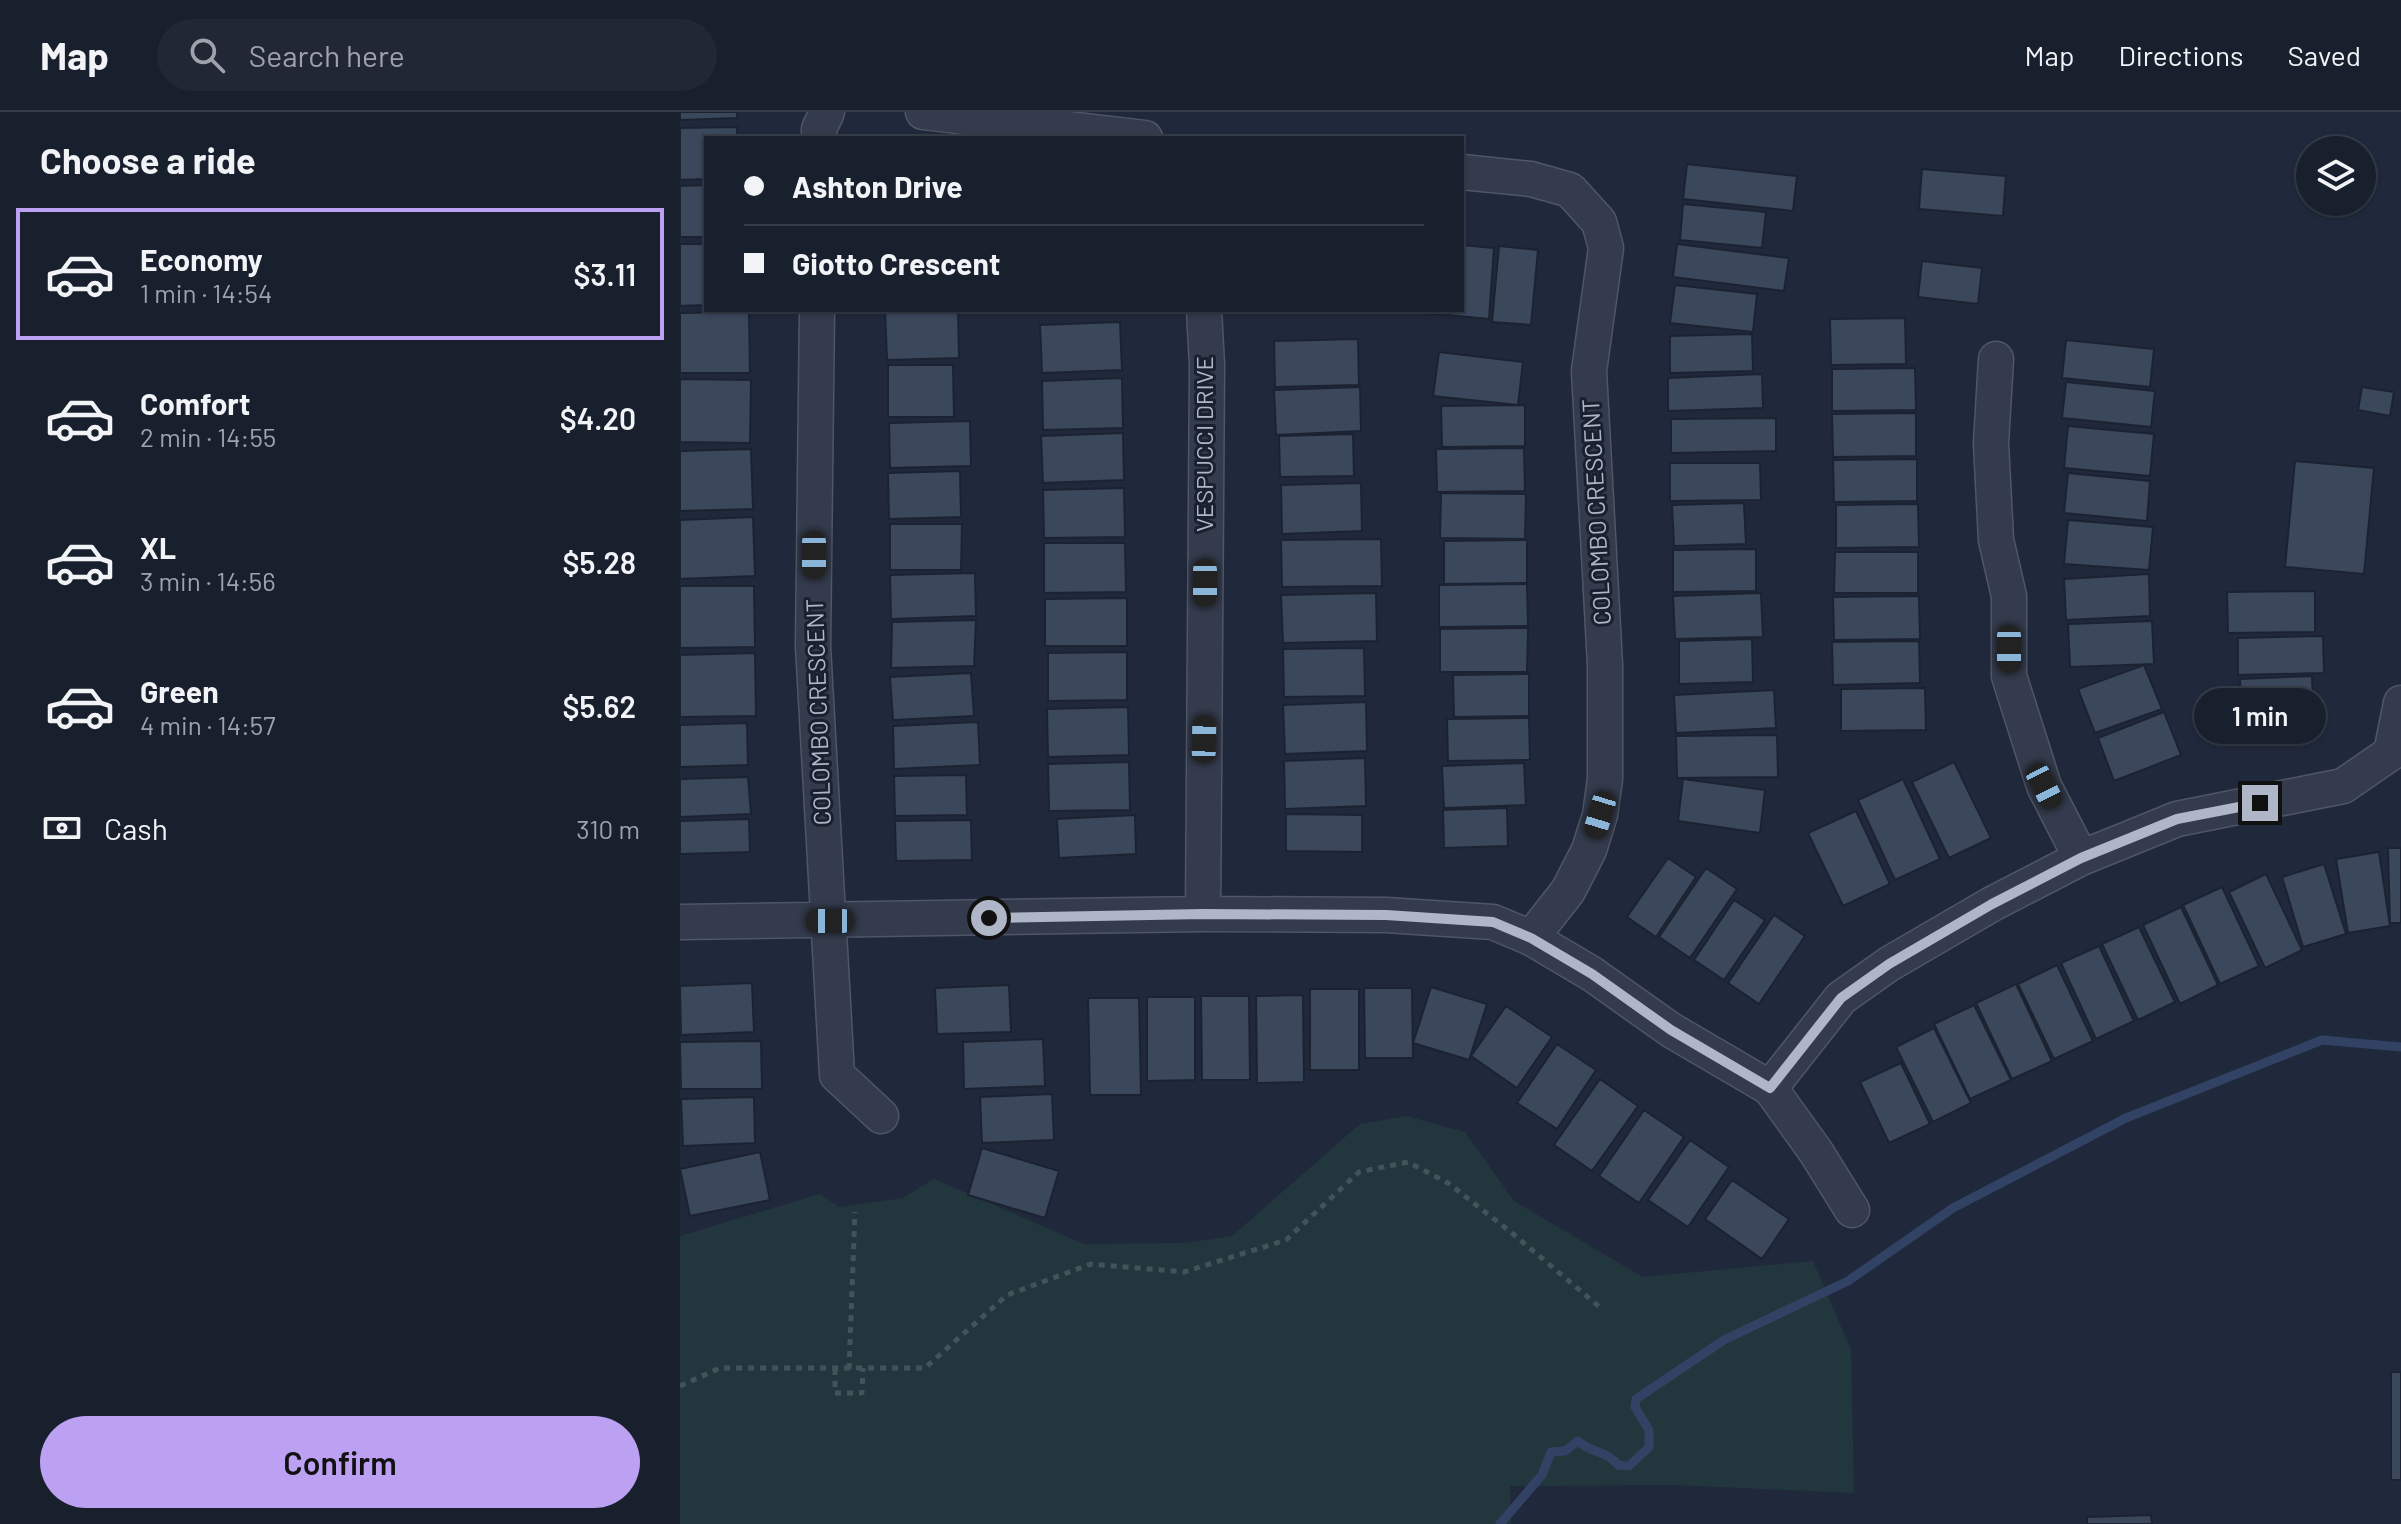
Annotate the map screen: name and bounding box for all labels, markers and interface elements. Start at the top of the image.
search box [157,19,717,91]
text: Map [40,32,109,78]
icon: search [185,33,229,77]
text: Search here [249,37,405,73]
text: Map [2025,38,2074,72]
text: Directions [2118,38,2244,72]
text: Saved [2288,38,2361,72]
map controls [2296,136,2376,216]
button: layers [2296,136,2376,216]
text: Choose a ride [40,138,256,181]
text: Ashton Drive [792,168,963,204]
icon: car [44,238,116,310]
text: Economy [140,241,263,277]
text: Giotto Crescent [792,245,1000,281]
text: $3.11 [574,256,636,292]
text: 1 min · 14:54 [140,277,272,308]
street label: VESPUCCI DRIVE [1189,356,1218,532]
icon: car [44,382,116,454]
text: Comfort [140,385,250,421]
street label: COLOMBO CRESCENT [1575,398,1616,626]
text: $4.20 [560,400,636,436]
text: 2 min · 14:55 [140,421,276,452]
icon: car [44,526,116,598]
text: XL [140,529,176,565]
car [802,531,826,579]
text: $5.28 [562,544,636,580]
car [1193,559,1217,607]
text: 3 min · 14:56 [140,565,276,596]
street label: COLOMBO CRESCENT [799,598,836,826]
car [1997,625,2021,673]
icon: car [44,670,116,742]
text: Green [140,673,219,709]
callout: 1 min [2194,687,2326,743]
text: $5.62 [563,688,636,724]
text: 1 min [2232,700,2288,731]
text: 4 min · 14:57 [140,709,275,740]
car [1192,715,1216,763]
car [2022,759,2066,813]
route end [2242,785,2278,821]
car [1582,789,1618,841]
icon: cash [40,806,84,850]
text: Cash [104,810,168,846]
text: 310 m [576,813,640,844]
route start [971,900,1007,936]
car [806,909,854,933]
button: Confirm [40,1416,640,1508]

